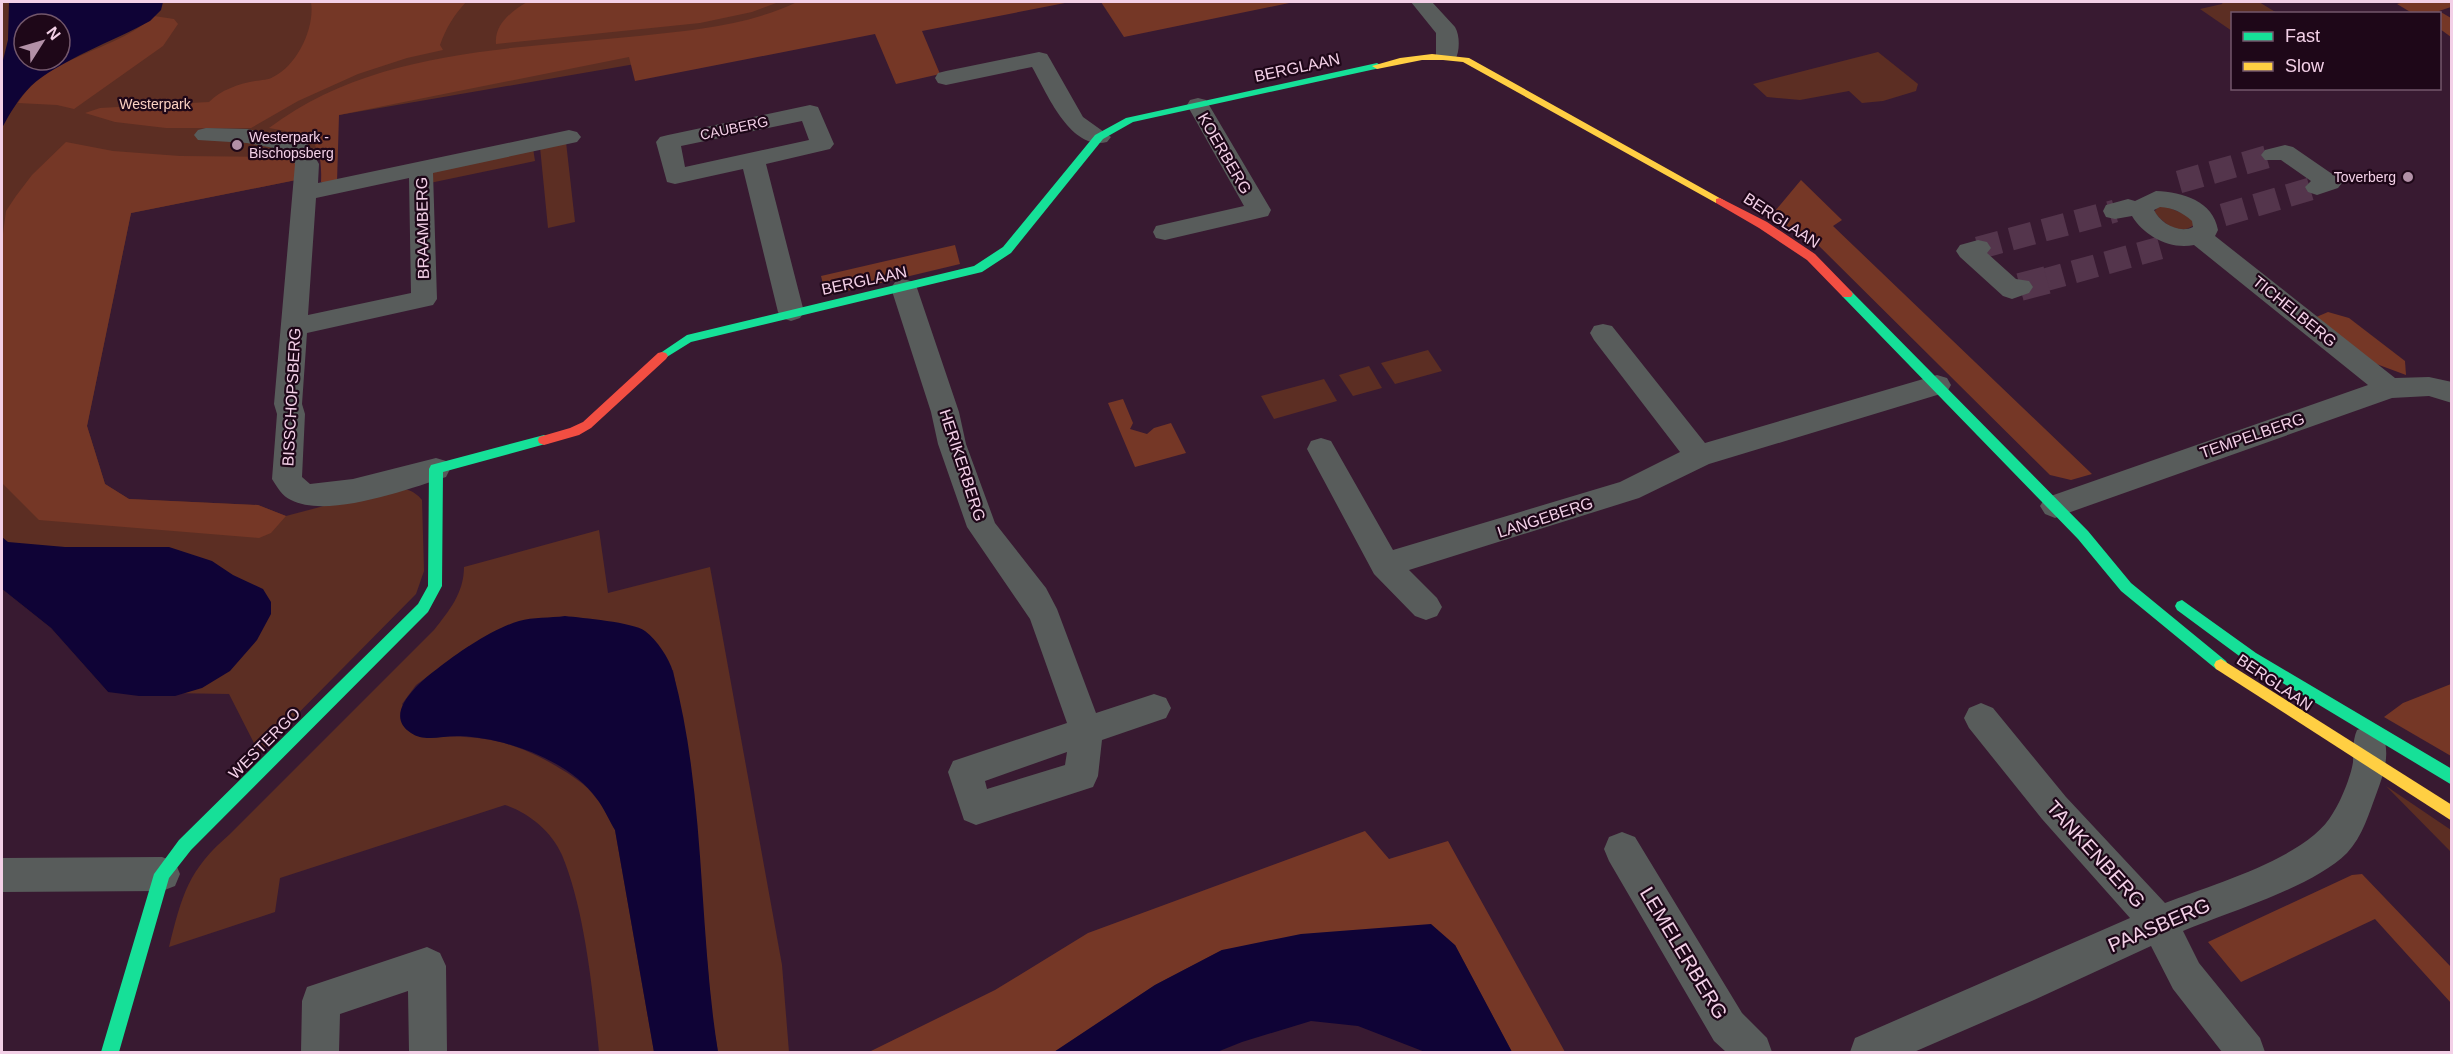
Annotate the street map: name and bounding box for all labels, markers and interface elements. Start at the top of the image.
north arrow [12,12,72,72]
legend [2231,12,2441,90]
text: N [43,24,64,43]
text: Fast [2285,26,2320,46]
street label: BERGLAAN [1253,50,1341,85]
text: Slow [2285,56,2325,76]
park label: Westerpark [119,96,192,112]
street label: KOERBERG [1195,110,1255,197]
street label: CAUBERG [698,113,770,143]
place label: Westerpark - Bischopsberg [249,129,334,161]
marker: Westerpark - Bischopsberg [230,138,244,152]
place label: Toverberg [2334,169,2396,185]
marker: Toverberg [2401,170,2415,184]
street label: BRAAMBERG [413,177,432,279]
street label: BERGLAAN [1741,190,1823,251]
street label: BERGLAAN [820,263,908,298]
street label: TICHELBERG [2250,273,2340,350]
street label: BISSCHOPSBERG [279,327,304,467]
street label: HERIKERBERG [936,407,989,523]
street label: TEMPELBERG [2198,410,2307,461]
street label: LANGEBERG [1495,494,1595,541]
street label: BERGLAAN [2234,651,2316,714]
street label: WESTERGO [225,704,303,782]
street label: TANKENBERG [2042,796,2150,912]
street label: LEMELERBERG [1636,883,1732,1023]
street label: PAASBERG [2105,894,2213,956]

